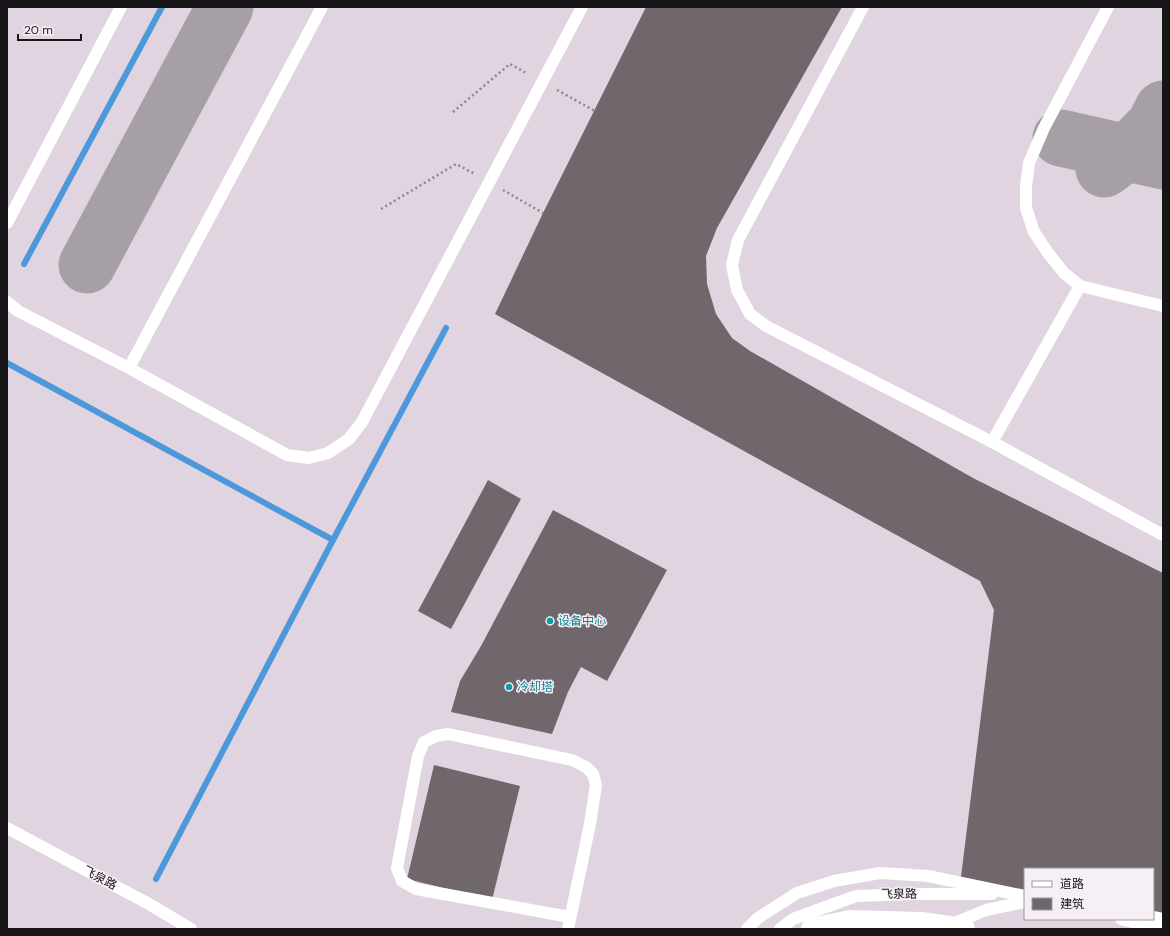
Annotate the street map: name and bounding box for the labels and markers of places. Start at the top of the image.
place label: 设备中心 [558,613,606,629]
marker: 设备中心 [545,616,555,626]
place label: 冷却塔 [517,679,553,695]
marker: 冷却塔 [504,682,514,692]

